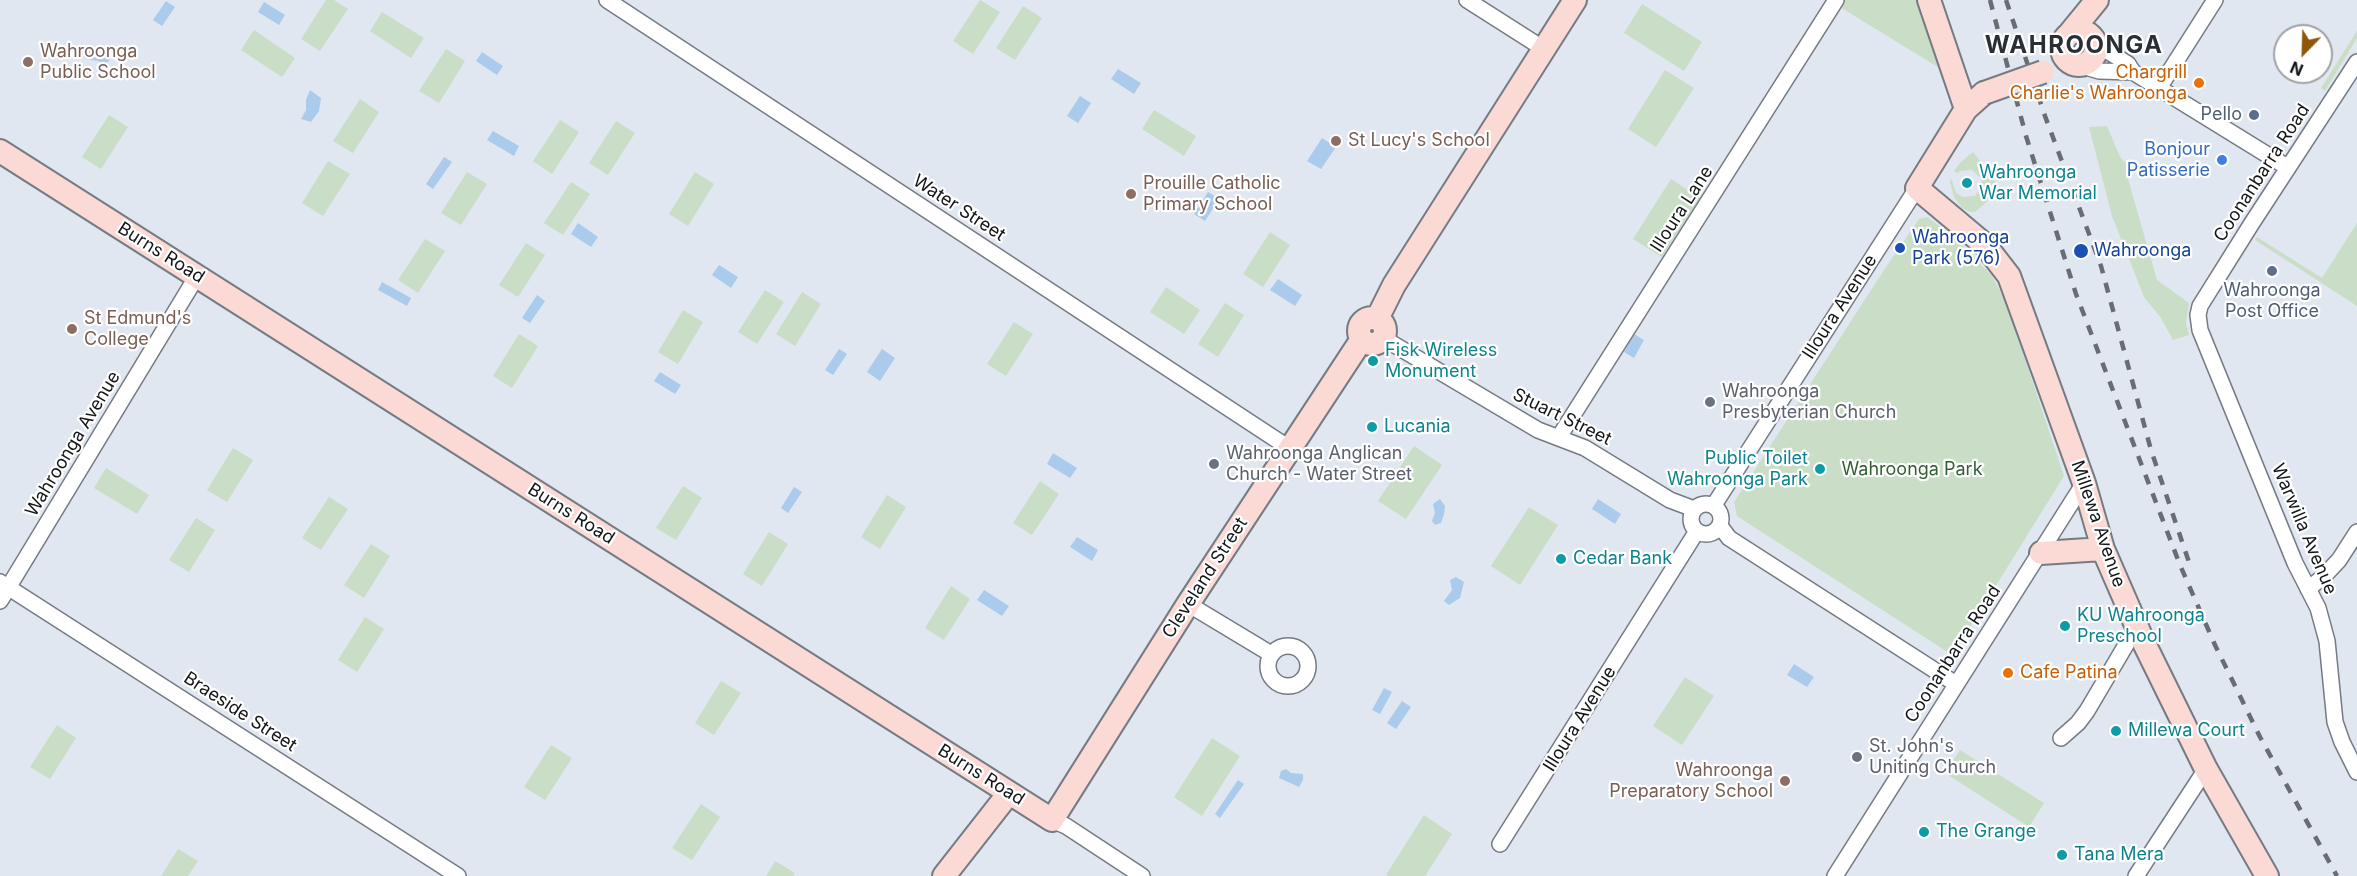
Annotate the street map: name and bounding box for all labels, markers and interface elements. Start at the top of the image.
north arrow [2273,24,2333,84]
district label: WAHROONGA [1985,32,2163,60]
place label: Wahroonga Public School [40,41,156,84]
marker: Wahroonga Public School [21,55,35,69]
text: N [2287,57,2306,80]
place label: Chargrill Charlie's Wahroonga [2010,62,2187,104]
marker: Chargrill Charlie's Wahroonga [2192,76,2206,90]
street label: Coonanbarra Road [2209,100,2315,246]
place label: Pello [2201,104,2242,126]
marker: Pello [2247,108,2261,122]
place label: St Lucy's School [1348,130,1490,152]
marker: St Lucy's School [1329,134,1343,148]
place label: Bonjour Patisserie [2127,139,2210,182]
marker: Bonjour Patisserie [2215,153,2229,167]
street label: Illoura Lane [1646,162,1718,256]
place label: Wahroonga War Memorial [1979,162,2097,204]
street label: Water Street [909,170,1009,246]
place label: Prouille Catholic Primary School [1143,173,1281,216]
marker: Wahroonga War Memorial [1960,176,1974,190]
marker: Prouille Catholic Primary School [1124,187,1138,201]
street label: Burns Road [114,218,208,288]
place label: Wahroonga Park (576) [1912,227,2009,270]
place label: Wahroonga [2094,240,2191,262]
marker: Wahroonga Park (576) [1893,241,1907,255]
marker: Wahroonga [2072,242,2090,260]
street label: Illoura Avenue [1798,251,1882,363]
marker: Wahroonga Post Office [2265,264,2279,278]
place label: Wahroonga Post Office [2223,280,2321,322]
place label: St Edmund's College [84,308,191,350]
marker: St Edmund's College [65,322,79,336]
place label: Fisk Wireless Monument [1385,340,1497,382]
marker: Fisk Wireless Monument [1366,354,1380,368]
street label: Wahroonga Avenue [21,367,125,521]
place label: Wahroonga Presbyterian Church [1722,381,1896,424]
street label: Stuart Street [1509,384,1615,450]
marker: Wahroonga Presbyterian Church [1703,395,1717,409]
place label: Lucania [1384,416,1450,438]
marker: Lucania [1365,420,1379,434]
place label: Wahroonga Anglican Church - Water Street [1226,443,1412,486]
place label: Public Toilet Wahroonga Park [1667,448,1808,490]
marker: Wahroonga Anglican Church - Water Street [1207,457,1221,471]
street label: Millewa Avenue [2066,458,2130,590]
park label: Wahroonga Park [1841,459,1983,481]
street label: Warwilla Avenue [2267,460,2341,598]
marker: Public Toilet Wahroonga Park [1813,462,1827,476]
street label: Burns Road [524,479,618,549]
street label: Cleveland Street [1158,513,1252,643]
place label: Cedar Bank [1573,548,1672,570]
marker: Cedar Bank [1554,552,1568,566]
street label: Coonanbarra Road [1900,581,2006,727]
place label: KU Wahroonga Preschool [2077,605,2205,648]
marker: KU Wahroonga Preschool [2058,619,2072,633]
street label: Illoura Avenue [1539,662,1621,776]
place label: Cafe Patina [2020,662,2118,684]
marker: Cafe Patina [2001,666,2015,680]
street label: Braeside Street [179,667,301,757]
place label: Millewa Court [2128,720,2245,742]
marker: Millewa Court [2109,724,2123,738]
place label: St. John's Uniting Church [1869,736,1996,778]
street label: Burns Road [934,740,1028,810]
marker: St. John's Uniting Church [1850,750,1864,764]
place label: Wahroonga Preparatory School [1609,760,1773,802]
marker: Wahroonga Preparatory School [1778,774,1792,788]
place label: The Grange [1936,821,2036,843]
marker: The Grange [1917,825,1931,839]
place label: Tana Mera [2074,844,2164,866]
marker: Tana Mera [2055,848,2069,862]

